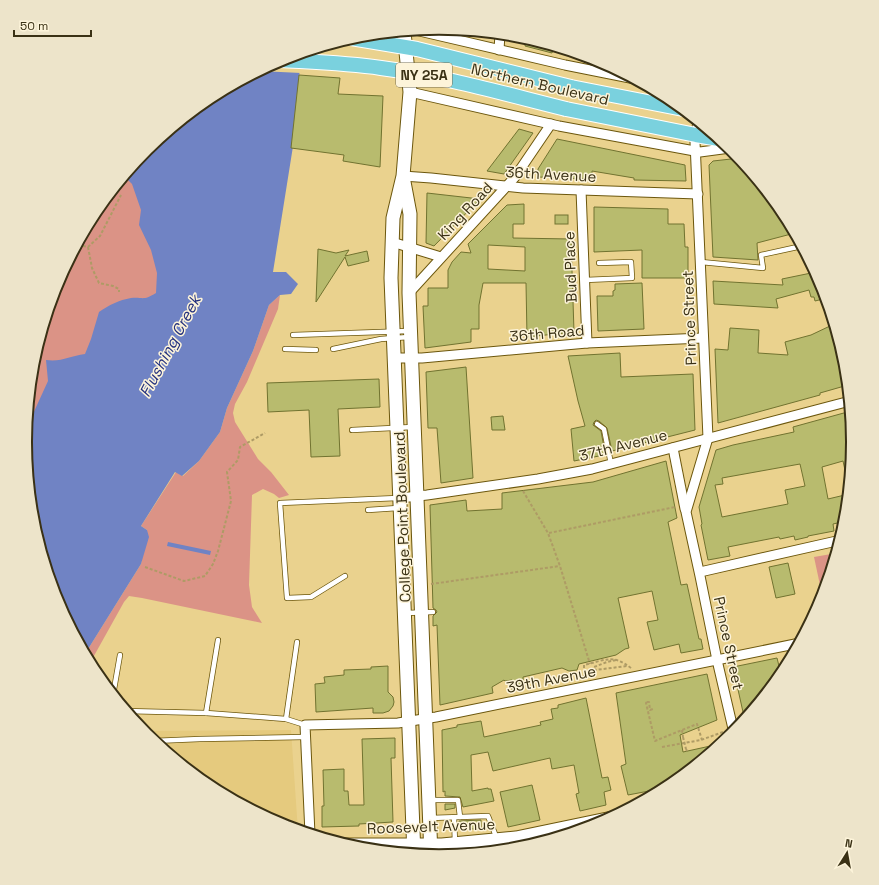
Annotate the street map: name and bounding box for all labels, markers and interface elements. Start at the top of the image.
scale bar [14,12,91,38]
text: 50 m [20,18,48,34]
street label: Northern Boulevard [469,59,611,109]
road number: NY 25A [396,63,452,87]
street label: 36th Avenue [505,162,597,186]
street label: King Road [433,178,497,244]
street label: Bud Place [559,231,581,303]
street label: Prince Street [678,270,700,366]
water label: Flushing Creek [134,289,207,400]
street label: 36th Road [509,320,585,346]
street label: 37th Avenue [577,425,669,465]
street label: College Point Boulevard [390,431,414,603]
street label: Prince Street [710,595,748,692]
street label: 39th Avenue [505,661,598,697]
street label: Roosevelt Avenue [367,814,496,838]
north arrow [827,833,867,873]
text: N [844,836,854,851]

